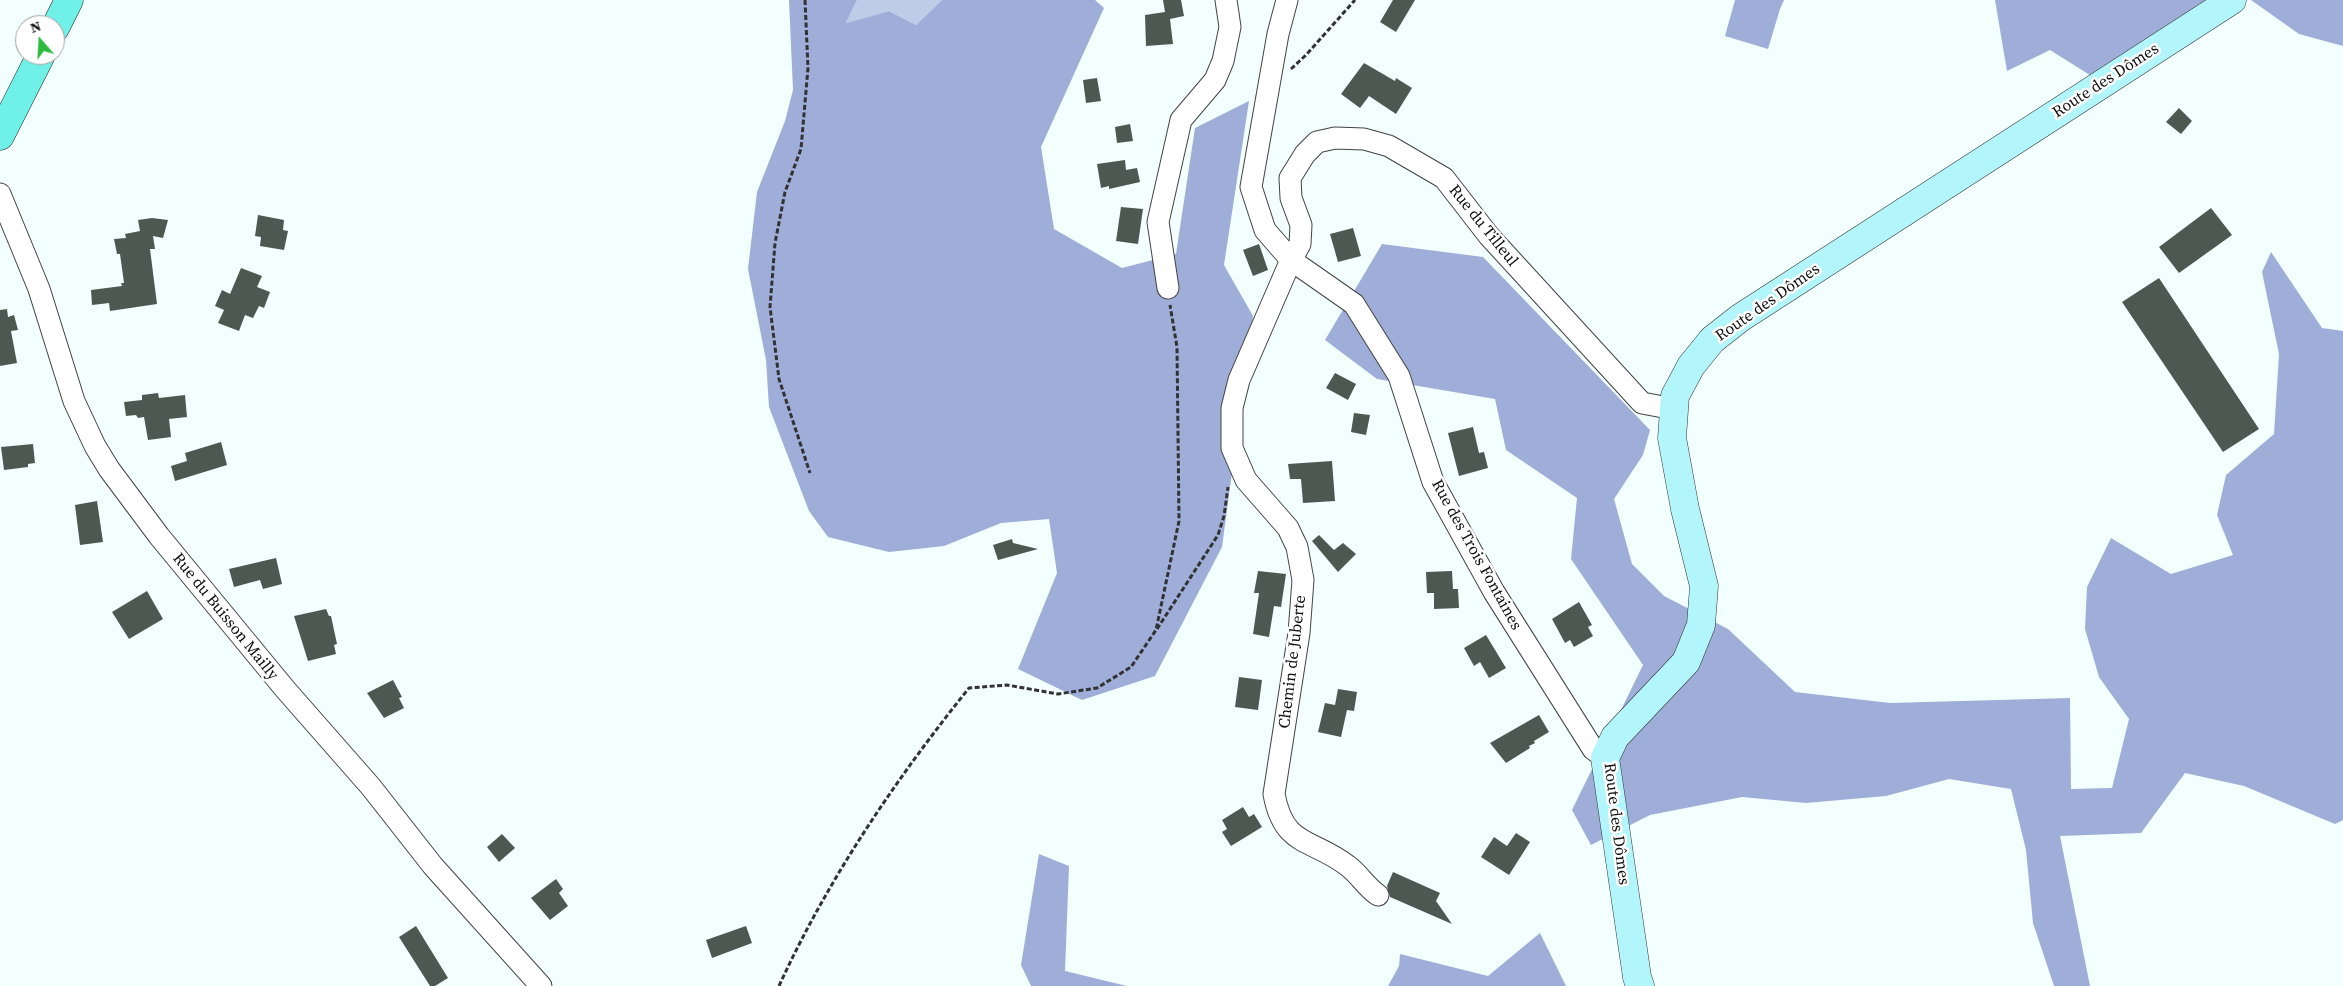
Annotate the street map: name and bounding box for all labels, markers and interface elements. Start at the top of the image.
north arrow [15,15,65,65]
text: N [27,16,44,38]
street label: Route des Dômes [2049,39,2163,123]
street label: Rue du Tilleul [1444,181,1522,271]
street label: Route des Dômes [1712,260,1824,346]
street label: Rue des Trois Fontaines [1427,476,1525,634]
street label: Rue du Buisson Mailly [168,550,282,684]
street label: Chemin de Juberte [1275,594,1311,730]
street label: Route des Dômes [1599,762,1633,886]

